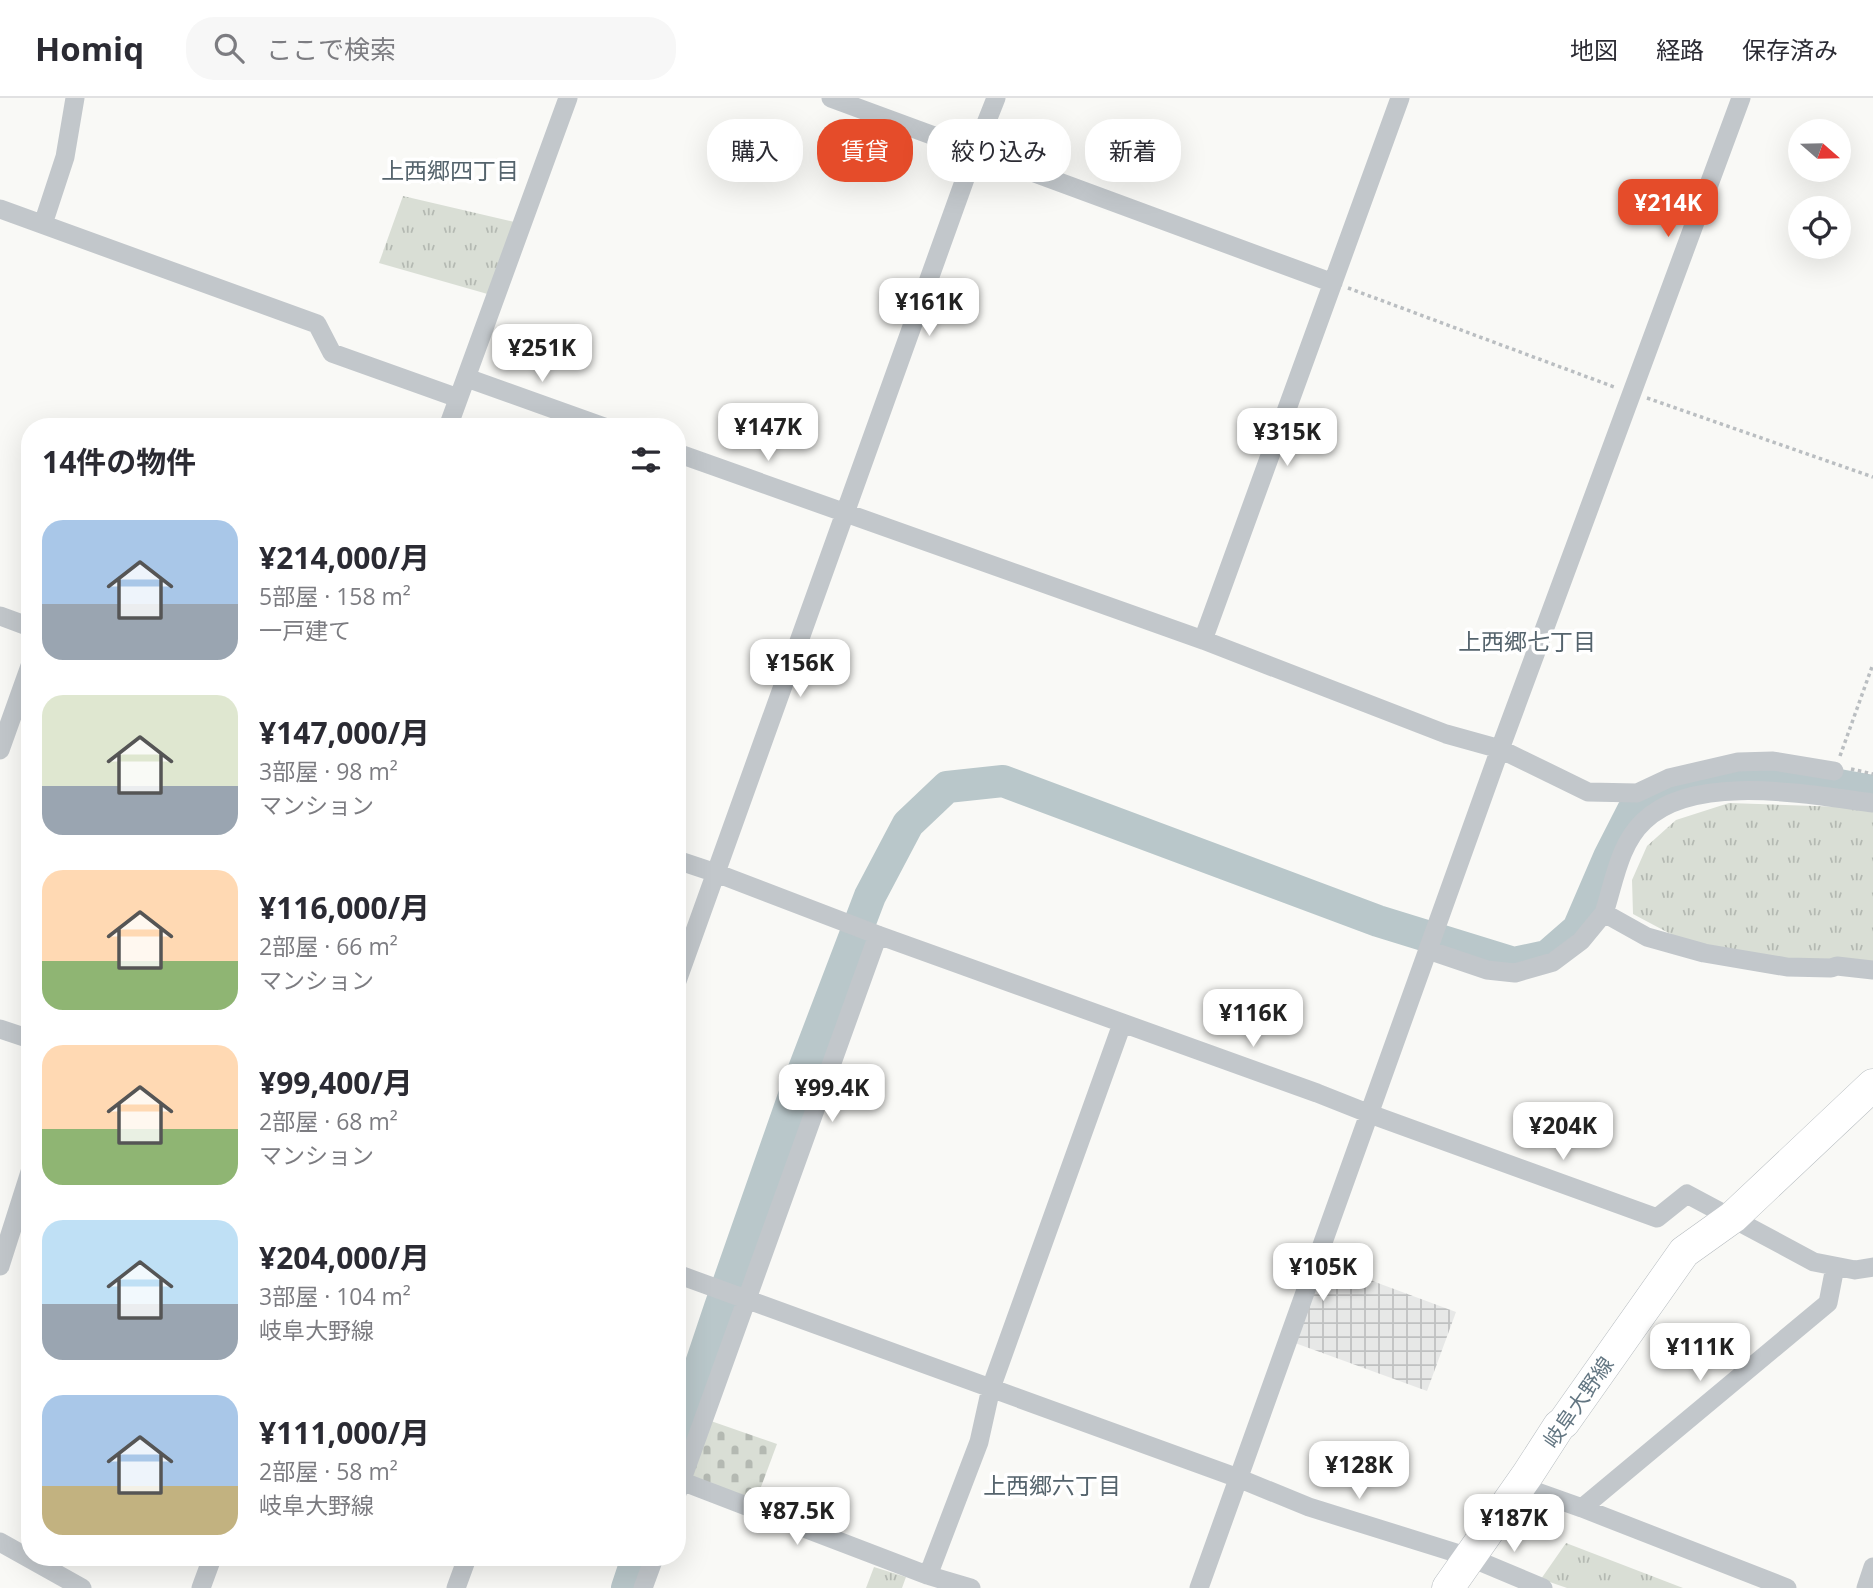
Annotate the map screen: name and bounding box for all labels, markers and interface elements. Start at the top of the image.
search box [186,17,676,80]
text: Homiq [35,26,144,71]
icon: search [210,29,248,67]
text: ここで検索 [266,31,396,67]
text: 地図 [1570,33,1618,66]
text: 経路 [1656,33,1704,66]
text: 保存済み [1742,33,1838,66]
chip: 購入 [707,119,803,182]
chip: 賃貸 [817,119,913,182]
chip: 絞り込み [927,119,1071,182]
chip: 新着 [1085,119,1181,182]
north arrow [1788,119,1852,182]
map controls [1788,119,1851,259]
district label: 上西郷四丁目 [381,154,519,186]
pin: ¥214K [1619,180,1717,239]
text: ¥214K [1634,186,1702,218]
button: locate [1788,196,1851,259]
pin: ¥161K [880,278,978,338]
text: ¥161K [895,285,963,317]
pin: ¥251K [493,324,591,384]
text: ¥251K [508,331,576,363]
pin: ¥147K [719,404,817,463]
pin: ¥315K [1238,408,1336,468]
text: ¥147K [734,410,802,442]
text: ¥315K [1253,415,1321,447]
text: 14件の物件 [42,441,196,482]
icon: filters [627,441,665,479]
text: ¥214,000/月 [259,537,430,578]
icon: home [98,548,182,632]
text: 5部屋 · 158 m² [259,580,411,612]
text: 一戸建て [259,614,351,646]
district label: 上西郷七丁目 [1458,625,1596,657]
pin: ¥156K [751,640,849,699]
text: ¥156K [766,646,834,678]
text: ¥147,000/月 [259,712,430,753]
icon: home [98,723,182,807]
text: 3部屋 · 98 m² [259,755,398,787]
text: マンション [259,789,374,821]
text: ¥116,000/月 [259,887,430,928]
icon: home [98,898,182,982]
text: 2部屋 · 66 m² [259,930,398,962]
text: マンション [259,964,374,996]
pin: ¥116K [1204,990,1302,1049]
text: ¥116K [1219,996,1287,1028]
text: ¥99,400/月 [259,1062,413,1103]
pin: ¥99.4K [775,1065,889,1124]
text: ¥99.4K [795,1071,869,1103]
icon: home [98,1073,182,1157]
pin: ¥204K [1514,1102,1612,1162]
text: 2部屋 · 68 m² [259,1105,398,1137]
text: ¥204K [1529,1109,1597,1141]
text: マンション [259,1139,374,1171]
text: ¥204,000/月 [259,1237,430,1278]
pin: ¥105K [1274,1244,1372,1303]
icon: home [98,1248,182,1332]
text: ¥105K [1289,1250,1357,1282]
text: 3部屋 · 104 m² [259,1280,411,1312]
text: 岐阜大野線 [259,1314,374,1346]
pin: ¥111K [1651,1324,1749,1383]
text: ¥111K [1666,1330,1734,1362]
street label: 岐阜大野線 [1536,1351,1620,1453]
text: ¥111,000/月 [259,1412,430,1453]
icon: home [98,1423,182,1507]
pin: ¥128K [1310,1442,1408,1501]
text: ¥128K [1325,1448,1393,1480]
text: 2部屋 · 58 m² [259,1455,398,1487]
district label: 上西郷六丁目 [983,1469,1121,1501]
pin: ¥87.5K [740,1488,854,1547]
text: 岐阜大野線 [259,1489,374,1521]
text: ¥87.5K [760,1494,834,1526]
pin: ¥187K [1465,1494,1563,1554]
text: ¥187K [1480,1501,1548,1533]

